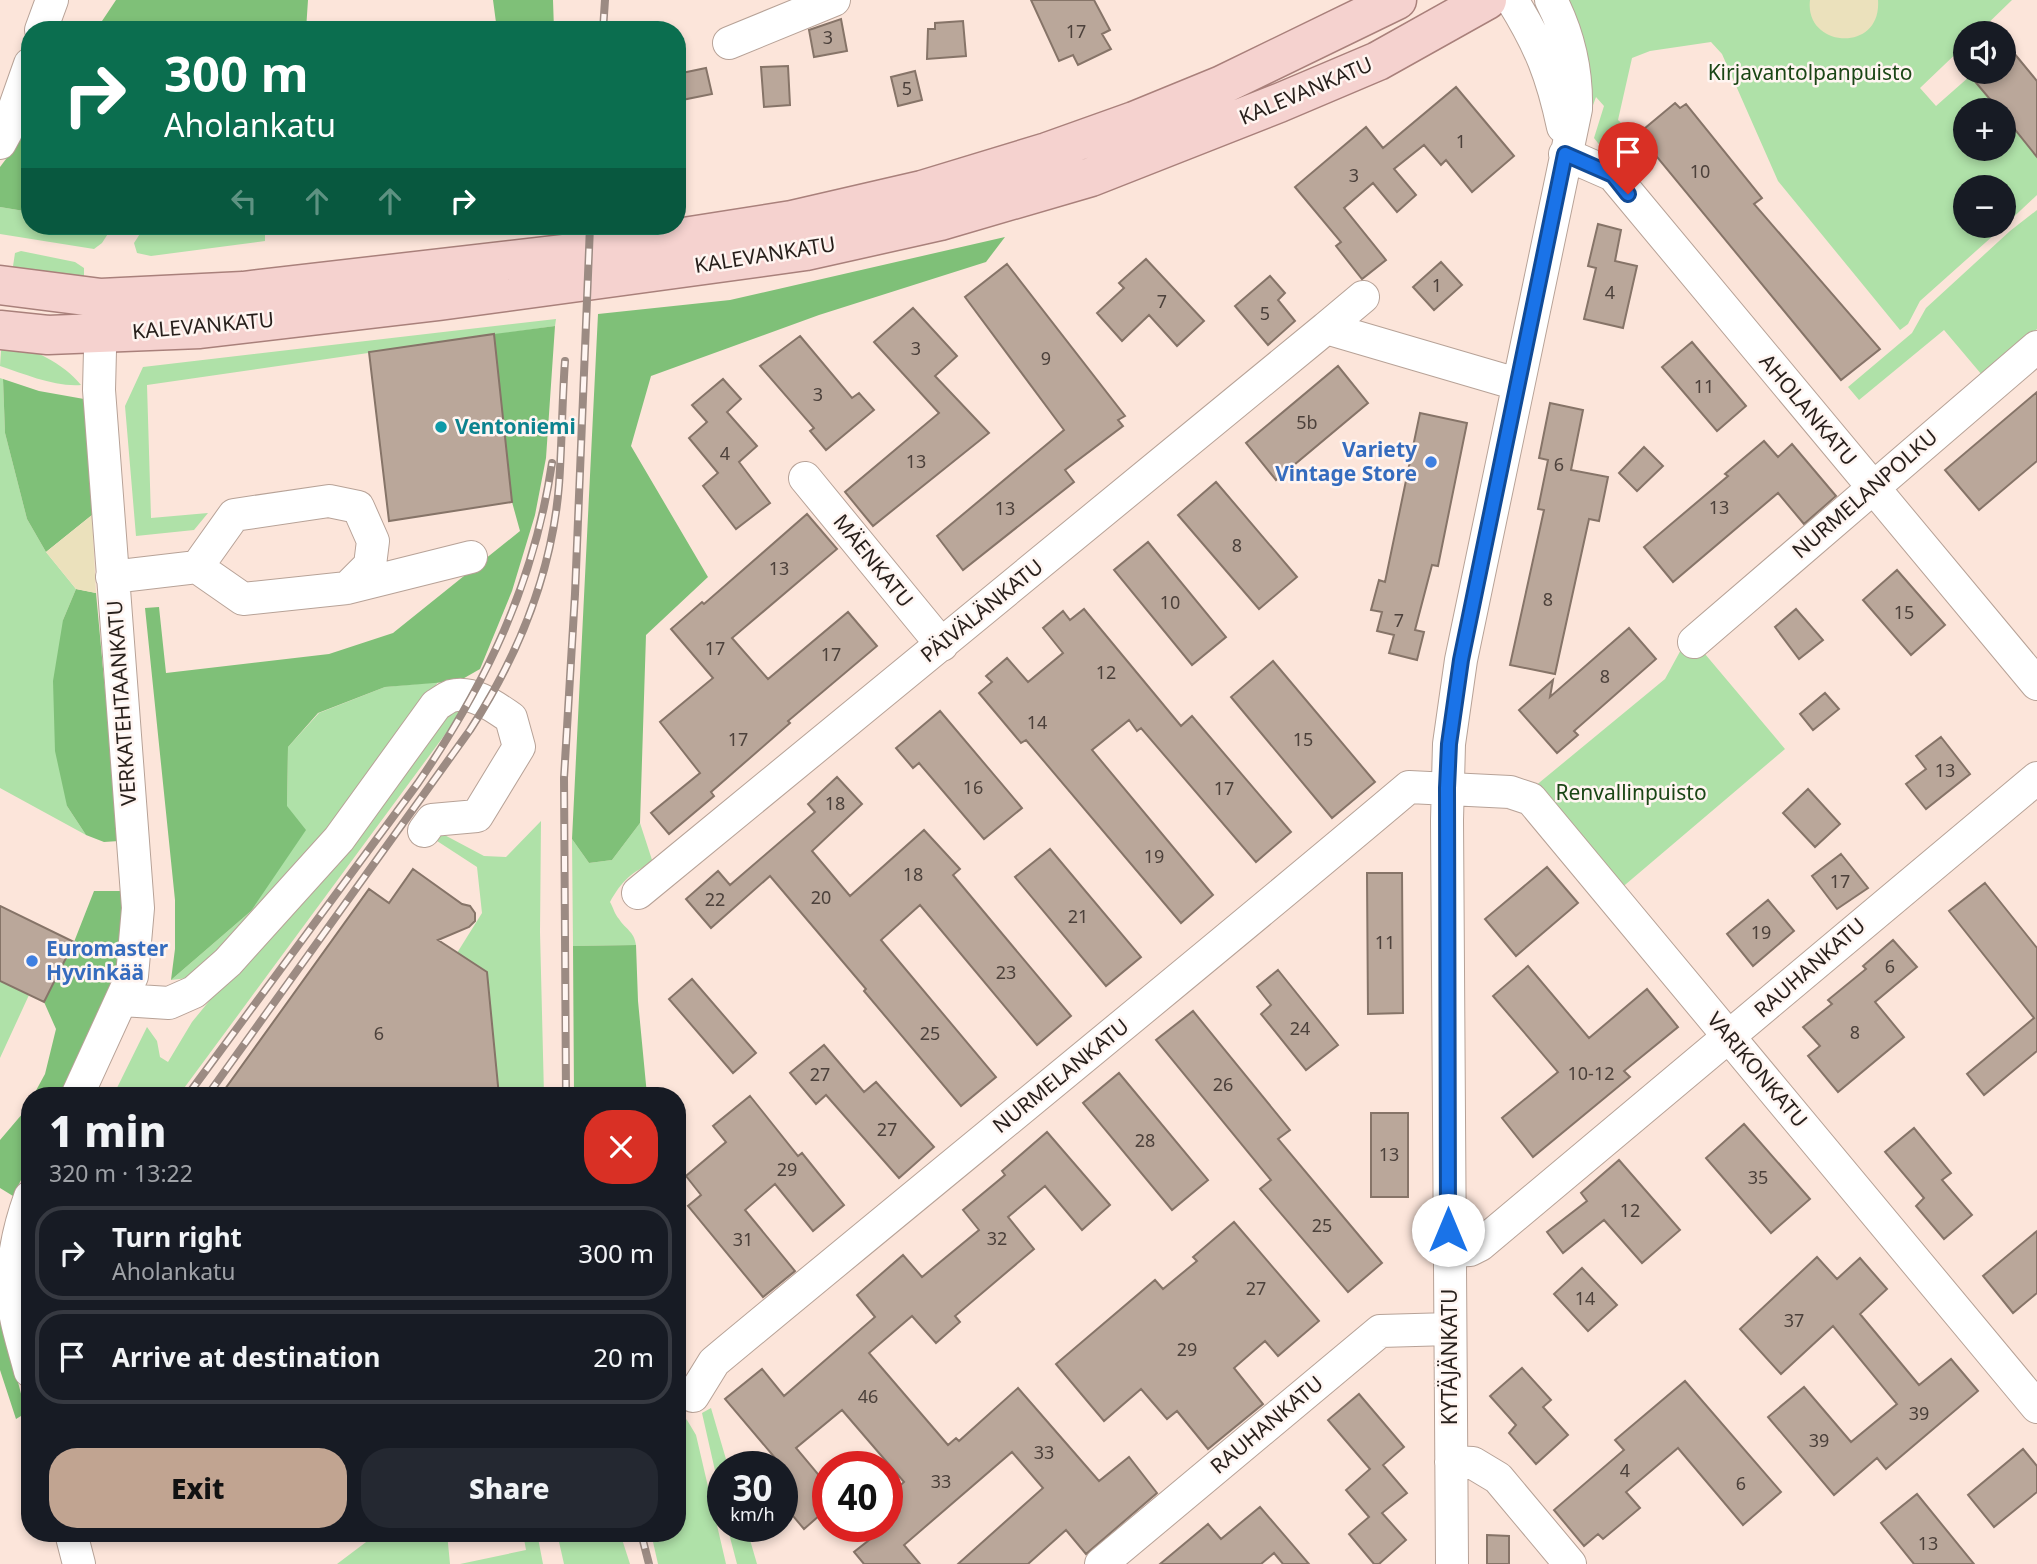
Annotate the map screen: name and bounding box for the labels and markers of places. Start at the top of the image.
pin [1598,122,1658,194]
place label: Ventoniemi [455,412,576,440]
marker: Ventoniemi [433,419,449,435]
place label: Variety Vintage Store [1275,435,1417,487]
marker: Variety Vintage Store [1423,454,1439,470]
place label: Euromaster Hyvinkää [46,934,169,986]
marker: Euromaster Hyvinkää [24,953,40,969]

